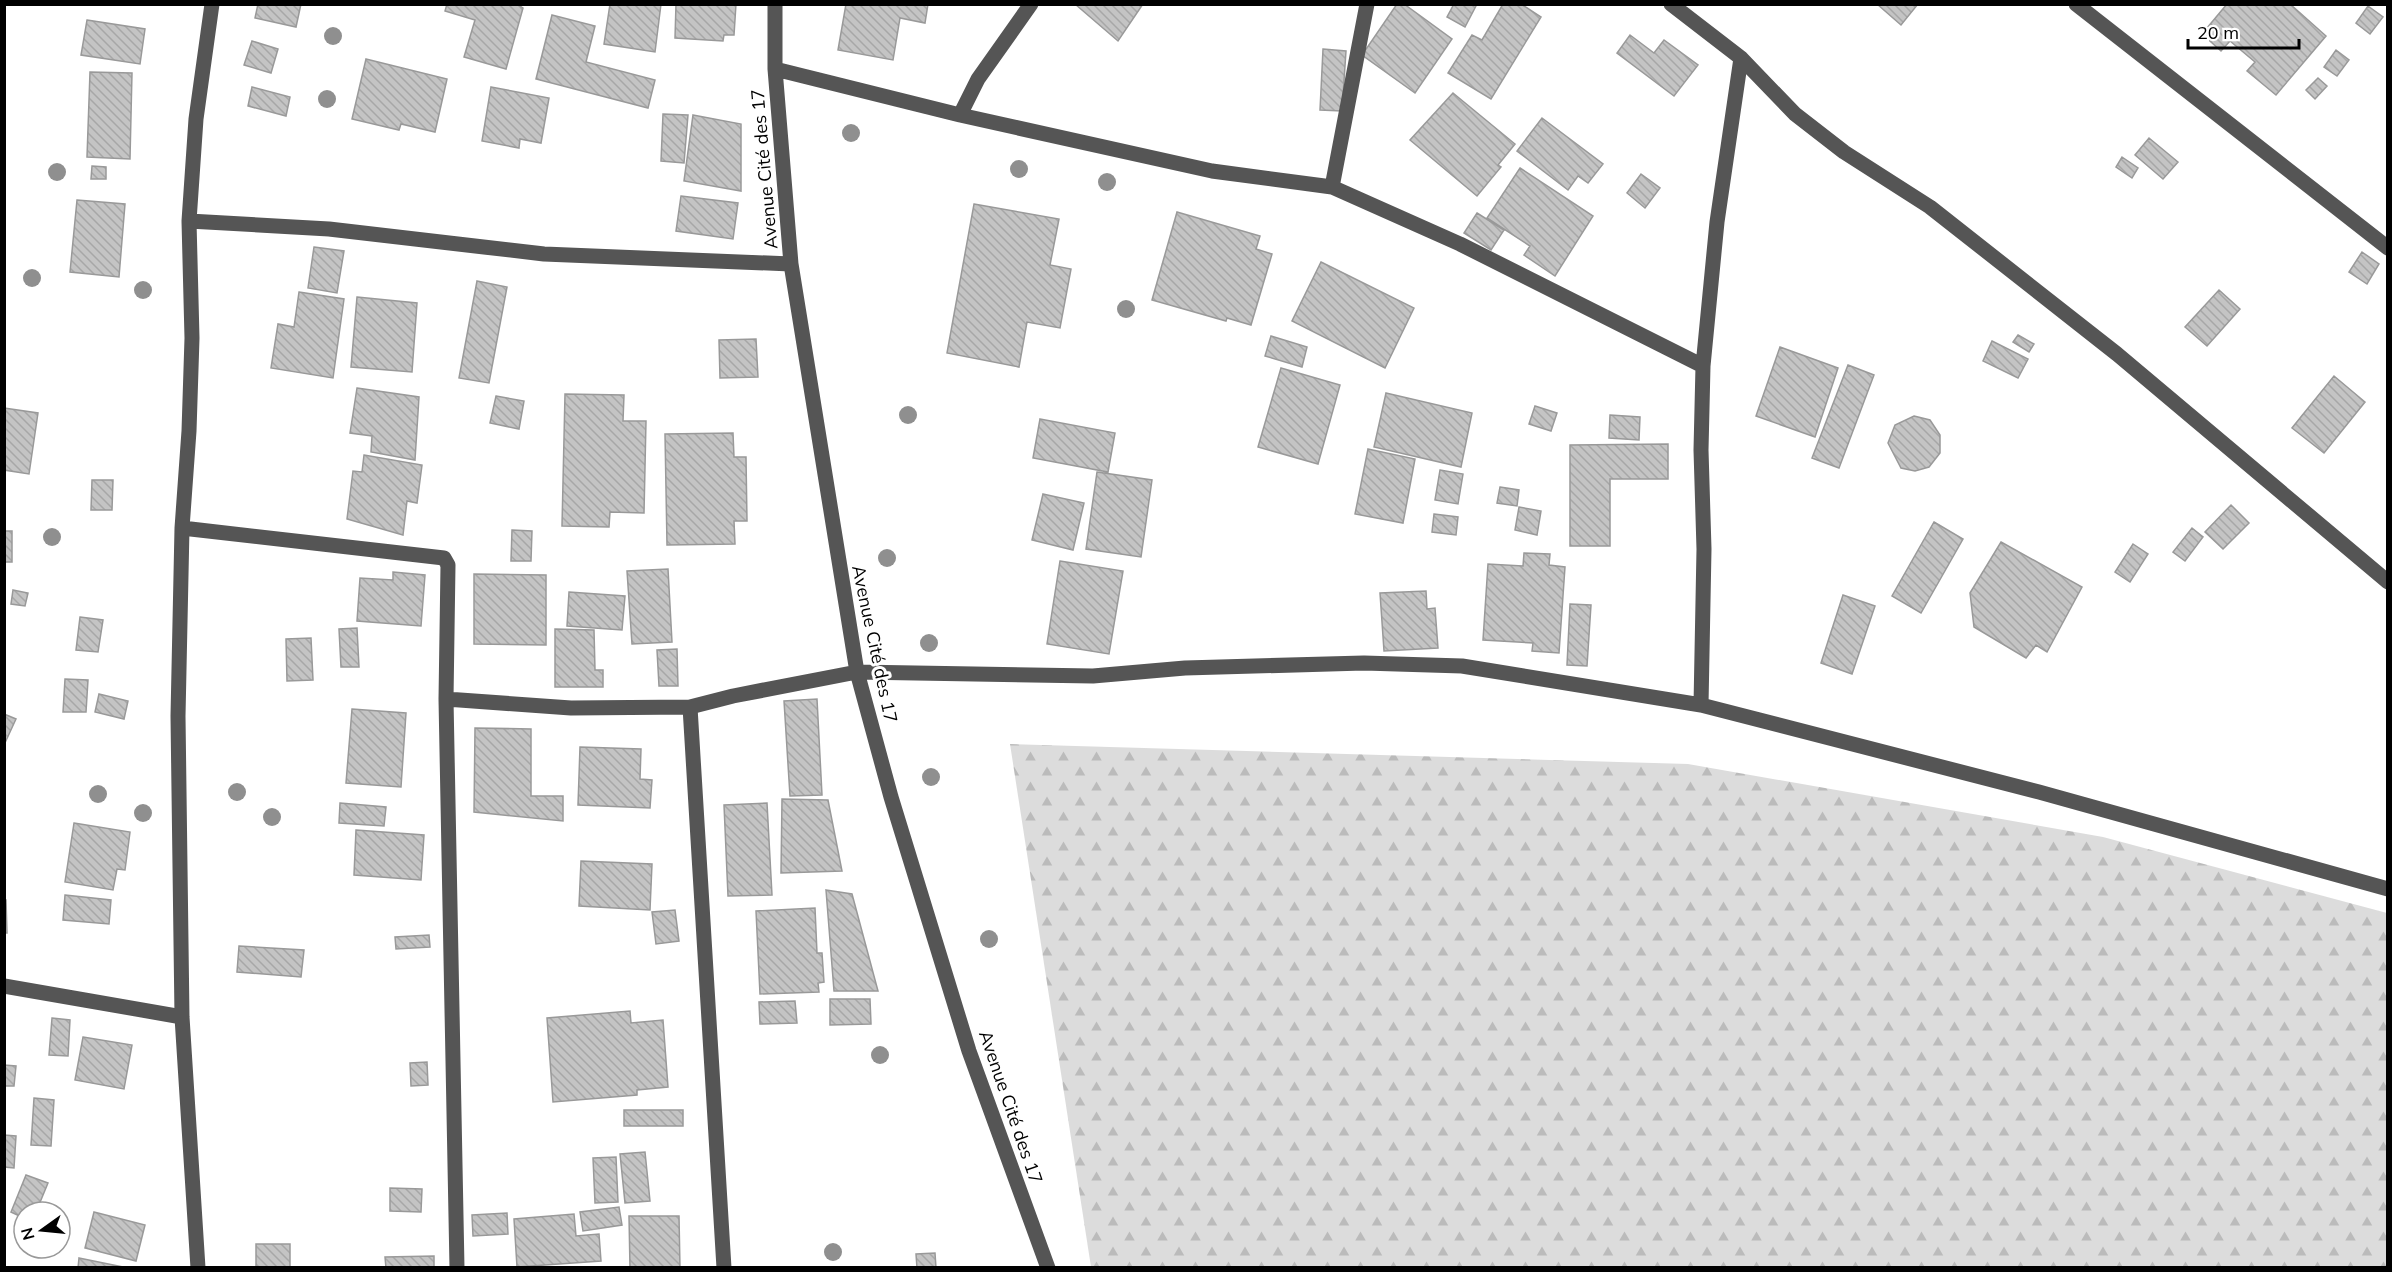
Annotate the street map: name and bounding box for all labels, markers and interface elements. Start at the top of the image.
scale bar [2188,12,2299,50]
text: 20 m [2197,21,2239,44]
street label: Avenue Cité des 17 [746,88,782,250]
street label: Avenue Cité des 17 [847,563,903,725]
street label: Avenue Cité des 17 [974,1027,1048,1187]
north arrow [12,1200,72,1260]
text: N [16,1225,39,1242]

